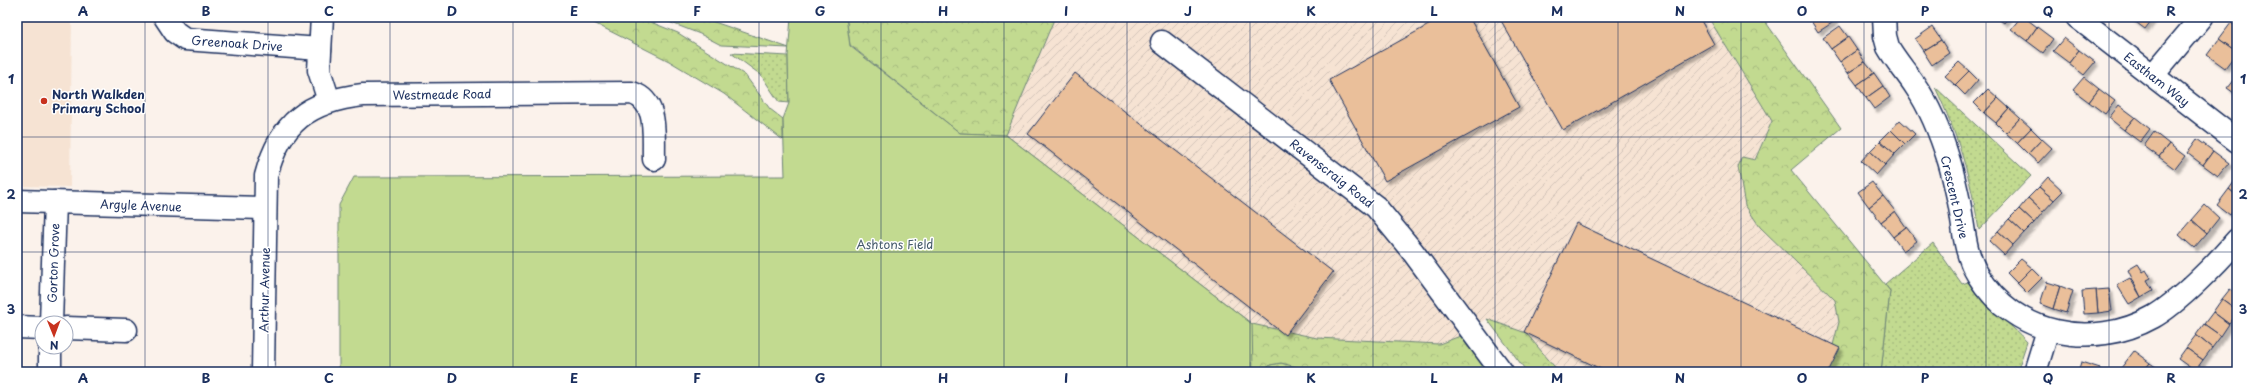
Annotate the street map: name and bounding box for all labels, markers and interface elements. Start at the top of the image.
text: A [78,1,88,20]
text: B [202,1,211,20]
text: C [324,1,334,20]
text: D [447,1,457,20]
text: E [570,1,578,20]
text: F [693,1,701,20]
text: G [815,1,825,20]
text: H [938,1,948,20]
text: I [1064,1,1068,20]
text: J [1184,1,1192,20]
text: K [1306,1,1316,20]
text: L [1430,1,1438,20]
text: M [1551,1,1563,20]
text: N [1675,1,1685,20]
text: O [1797,1,1807,20]
text: P [1921,1,1930,20]
text: Q [2043,1,2053,20]
text: R [2166,1,2176,20]
street label: Greenoak Drive [191,31,283,55]
street label: Eastham Way [2120,47,2194,111]
text: 1 [8,69,14,88]
text: 1 [2240,69,2246,88]
street label: Westmeade Road [392,84,492,104]
place label: North Walkden Primary School [52,85,145,117]
marker: North Walkden Primary School [39,96,49,106]
street label: Ravenscraig Road [1286,134,1378,212]
street label: Crescent Drive [1937,154,1973,240]
text: 2 [6,184,16,203]
text: 2 [2238,184,2248,203]
street label: Argyle Avenue [100,195,183,215]
street label: Gorton Grove [43,223,63,303]
park label: Ashtons Field [857,235,933,253]
street label: Arthur Avenue [254,247,274,333]
text: 3 [7,299,16,318]
text: 3 [2239,299,2248,318]
north arrow [34,315,74,355]
text: N [49,337,59,354]
text: A [78,368,88,387]
text: B [202,368,211,387]
text: C [324,368,334,387]
text: D [447,368,457,387]
text: E [570,368,578,387]
text: F [693,368,701,387]
text: G [815,368,825,387]
text: H [938,368,948,387]
text: I [1064,368,1068,387]
text: J [1184,368,1192,387]
text: K [1306,368,1316,387]
text: L [1430,368,1438,387]
text: M [1551,368,1563,387]
text: N [1675,368,1685,387]
text: O [1797,368,1807,387]
text: P [1921,368,1930,387]
text: Q [2043,368,2053,387]
text: R [2166,368,2176,387]

